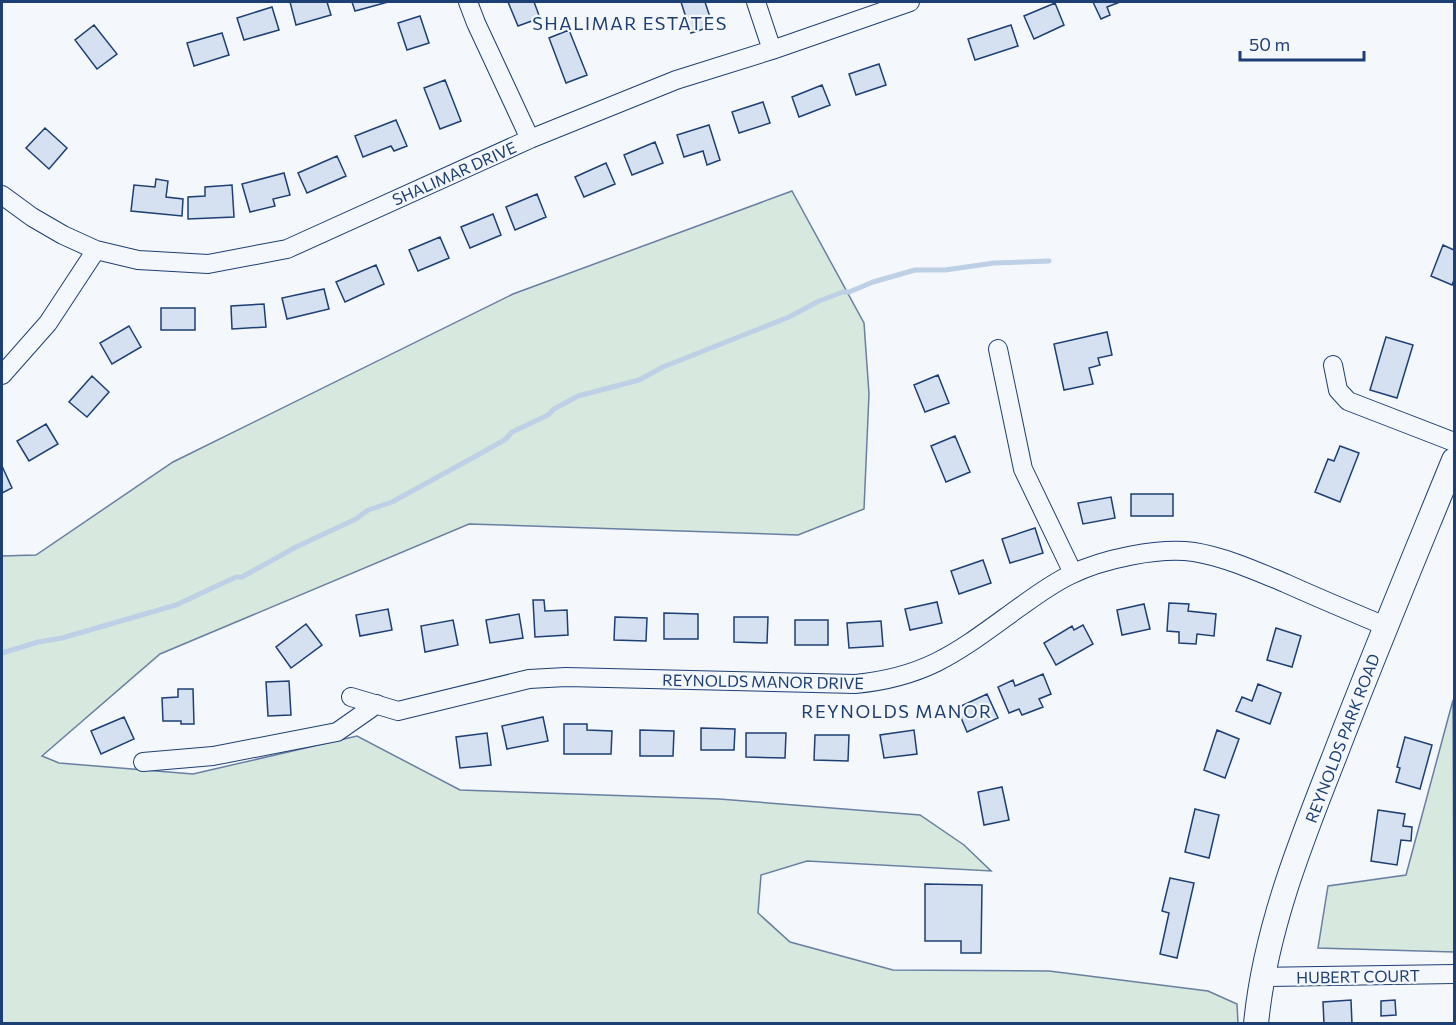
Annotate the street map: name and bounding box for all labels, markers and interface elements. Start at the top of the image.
district label: SHALIMAR ESTATES [532,12,728,34]
scale bar [1240,24,1364,62]
text: 50 m [1249,33,1290,55]
street label: SHALIMAR DRIVE [389,137,519,209]
street label: REYNOLDS PARK ROAD [1301,651,1383,825]
street label: REYNOLDS MANOR DRIVE [662,670,864,692]
district label: REYNOLDS MANOR [801,700,993,722]
street label: HUBERT COURT [1296,965,1420,987]

